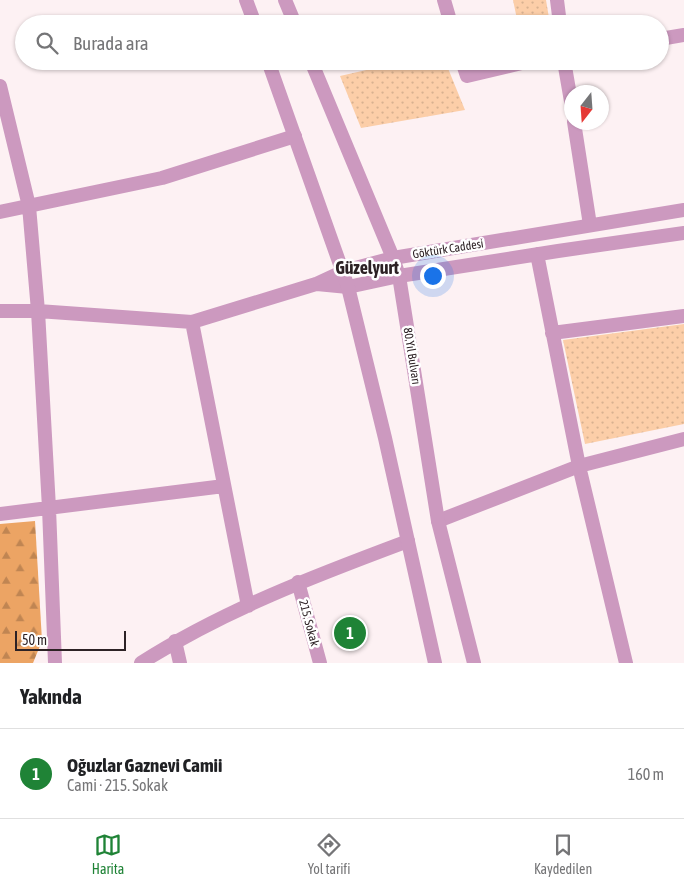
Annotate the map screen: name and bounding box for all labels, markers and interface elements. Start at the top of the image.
search box [15,15,669,70]
icon: search [33,29,61,57]
text: Burada ara [73,32,149,54]
north arrow [564,85,609,130]
street label: Göktürk Caddesi [411,236,485,262]
district label: Güzelyurt [335,257,400,278]
your location [420,263,446,289]
street label: 80.Yıl Bulvarı [401,327,423,385]
street label: 215. Sokak [296,598,322,648]
pin: 1 [334,614,366,652]
scale bar [15,628,126,651]
text: 50 m [22,632,47,648]
text: Yakında [20,684,82,708]
text: Oğuzlar Gaznevi Camii [67,754,222,776]
text: 1 [32,765,40,783]
text: 160 m [628,765,664,783]
text: Cami · 215. Sokak [67,776,168,794]
tab: Harita [92,831,124,877]
tab: Yol tarifi [308,831,350,877]
tab: Kaydedilen [534,831,592,877]

